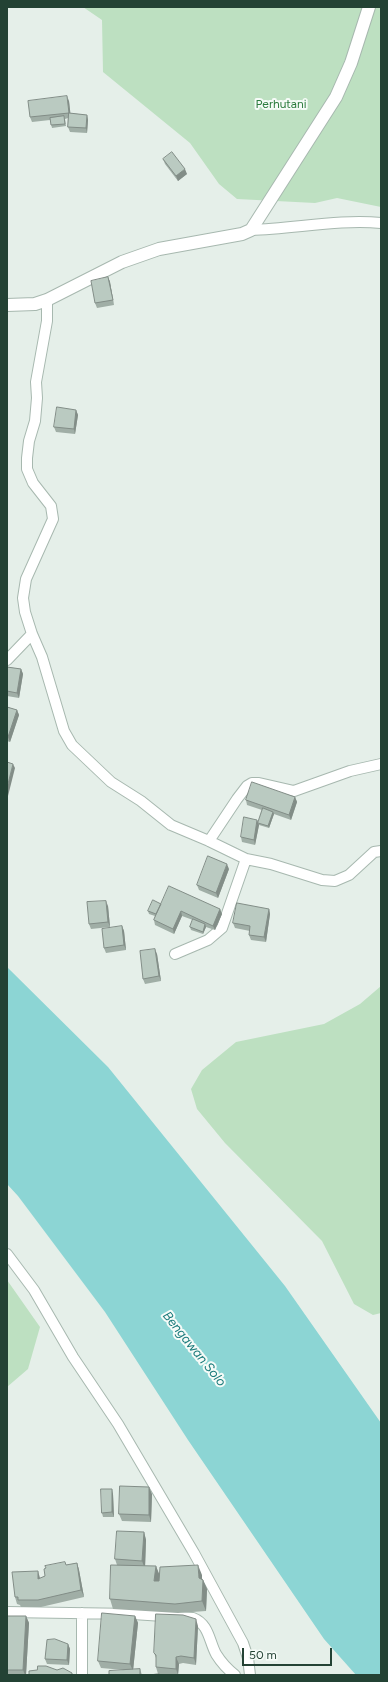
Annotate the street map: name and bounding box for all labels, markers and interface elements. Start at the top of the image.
park label: Perhutani [256,97,306,111]
water label: Bengawan Solo [159,1308,229,1390]
scale bar [244,1640,334,1666]
text: 50 m [249,1648,277,1662]

